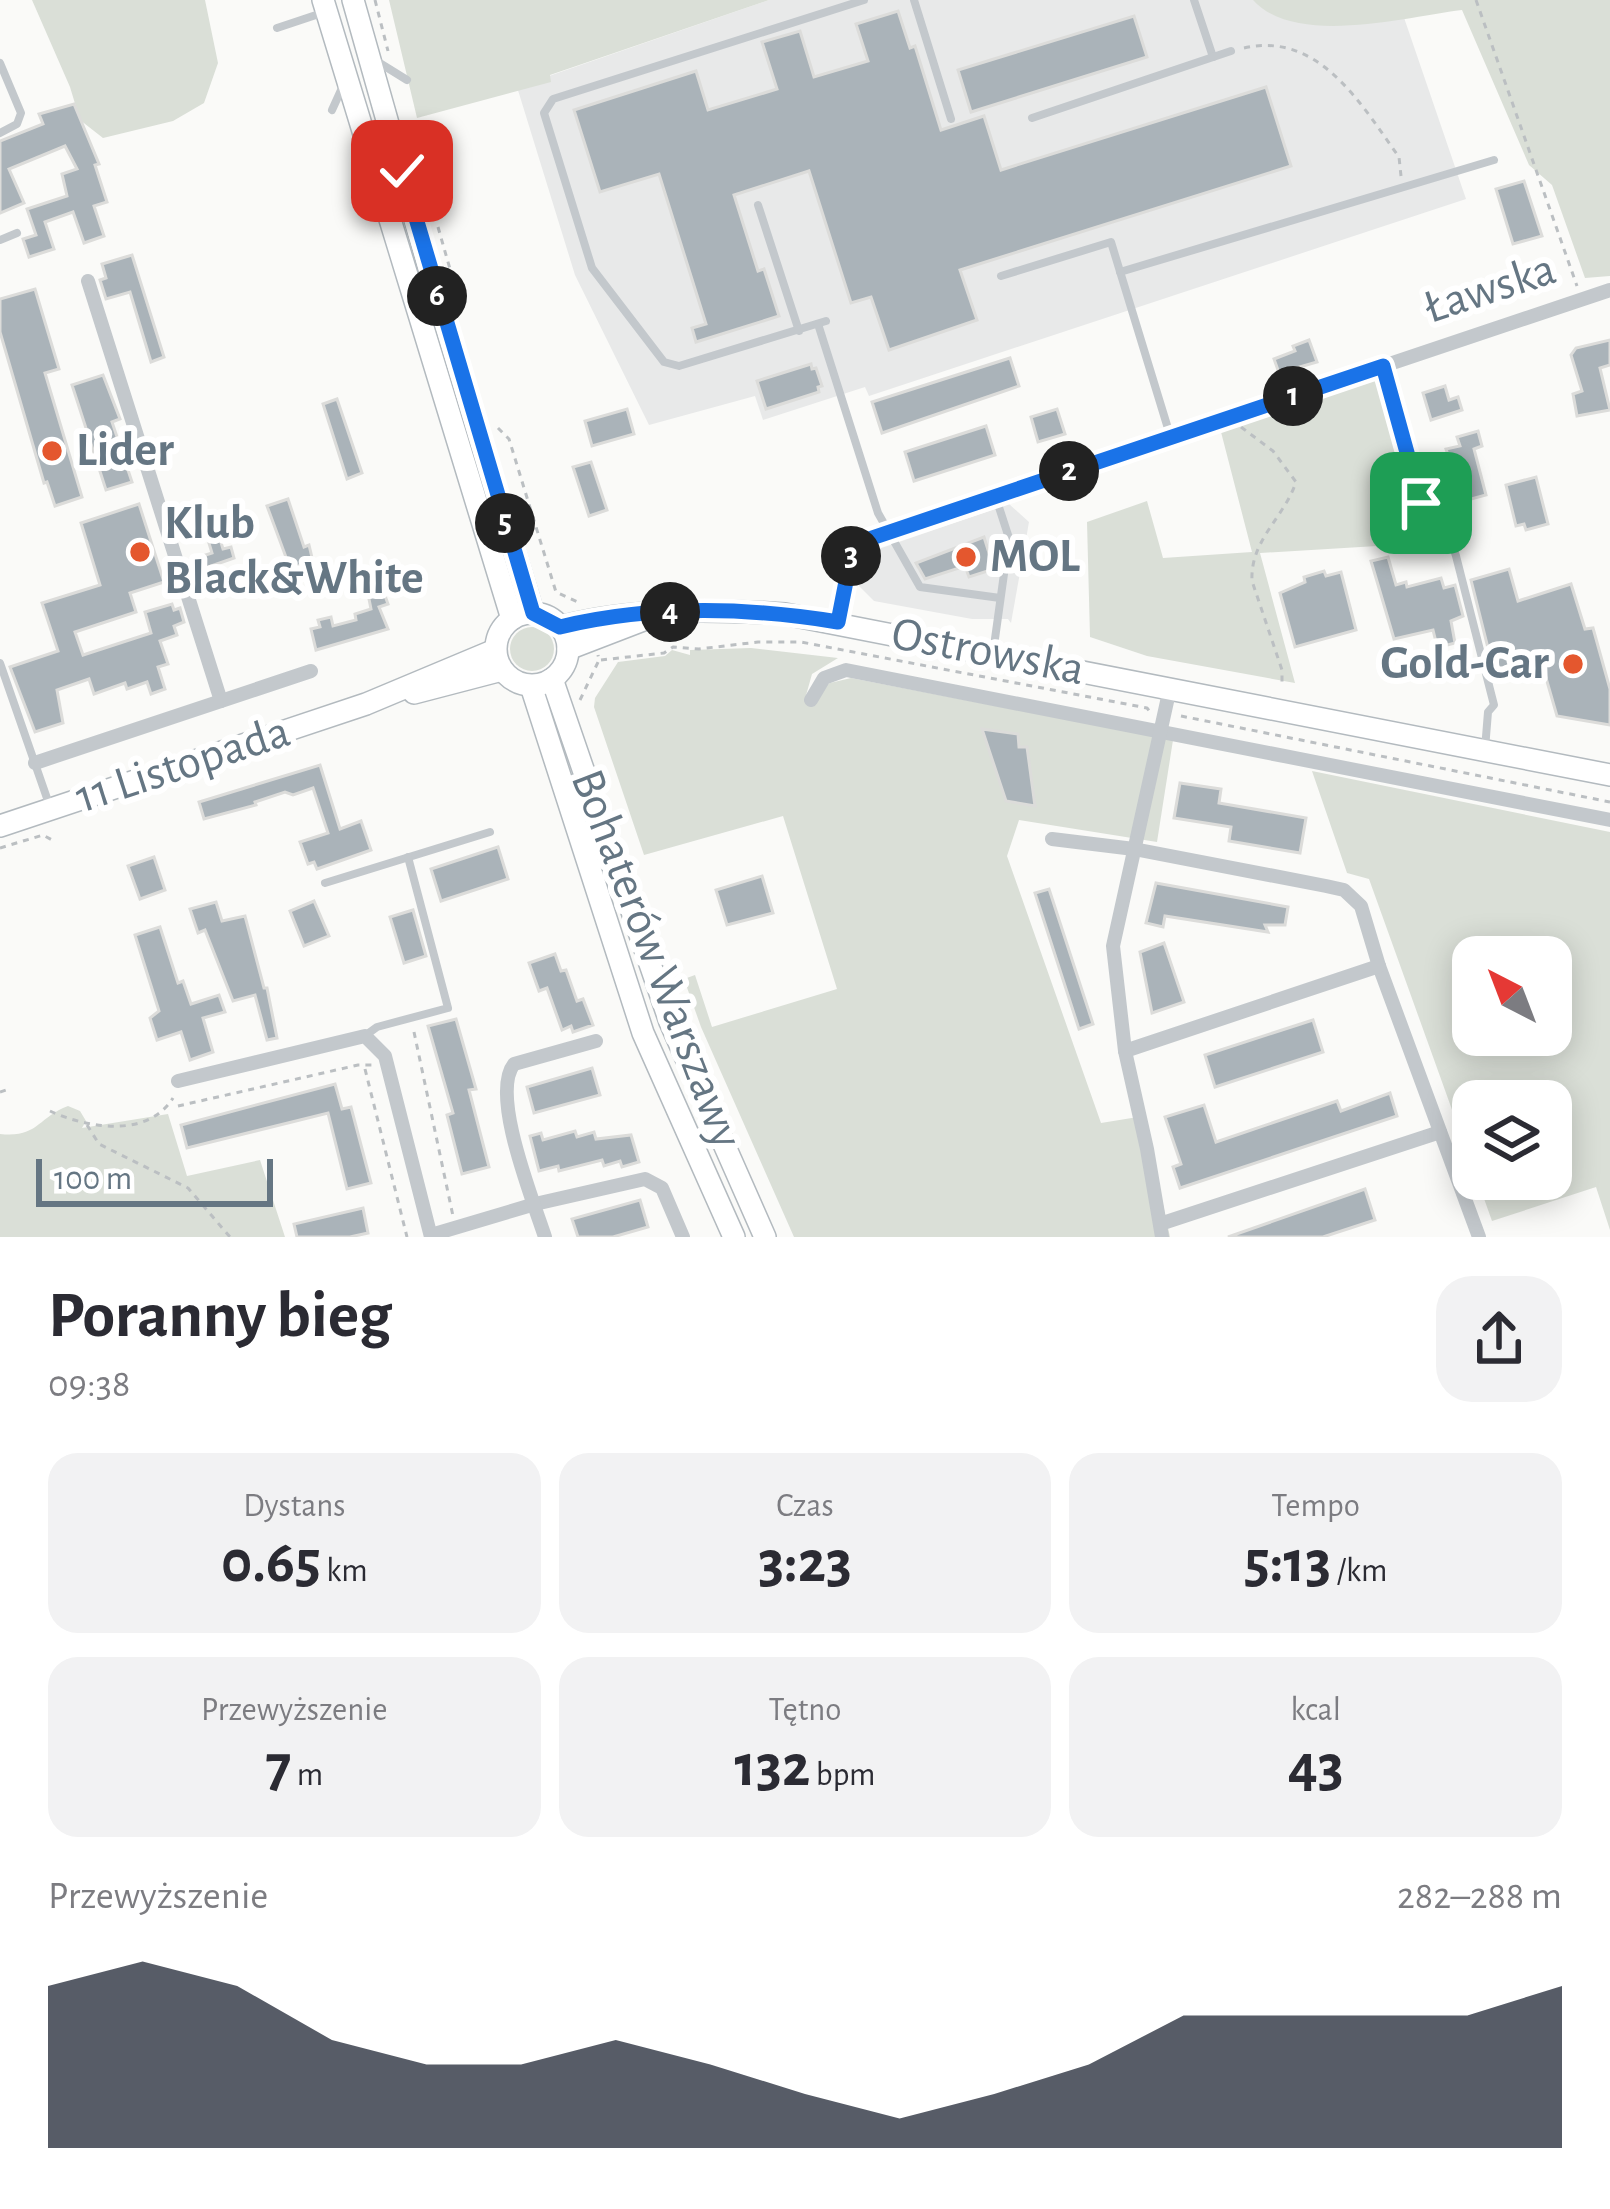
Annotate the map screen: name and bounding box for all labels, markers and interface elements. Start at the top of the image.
pin [351,120,453,222]
icon: check [369,138,435,204]
street label: Ławska [1418,245,1562,333]
pin: 6 [407,266,467,326]
text: 6 [429,279,445,312]
pin: 1 [1263,366,1323,426]
text: 1 [1287,379,1299,412]
place label: Lider [76,427,174,475]
marker: Lider [39,438,65,464]
pin: 2 [1039,441,1099,501]
pin [1370,452,1472,554]
text: 2 [1061,454,1077,487]
icon: arrive [1388,470,1454,536]
pin: 5 [475,493,535,553]
place label: Klub Black&White [164,500,424,603]
text: 5 [498,506,512,539]
pin: 3 [821,526,881,586]
place label: MOL [990,533,1080,581]
marker: Klub Black&White [127,539,153,565]
text: 3 [844,539,858,572]
marker: MOL [953,544,979,570]
pin: 4 [640,582,700,642]
text: 4 [662,595,678,628]
street label: Ostrowska [888,610,1088,694]
place label: Gold-Car [1381,640,1549,688]
marker: Gold-Car [1560,651,1586,677]
street label: 11 Listopada [70,708,296,822]
street label: Bohaterów Warszawy [562,763,750,1155]
north arrow [1452,936,1572,1056]
map controls [1452,936,1572,1200]
button: layers [1452,1080,1572,1200]
scale bar [36,1153,273,1206]
text: 100 m [54,1163,132,1196]
button: share [1436,1276,1562,1402]
text: Poranny bieg [48,1283,391,1349]
text: 09:38 [48,1365,130,1404]
text: Dystans [243,1490,345,1523]
text: Czas [776,1490,834,1523]
text: Tempo [1271,1490,1360,1523]
text: 0.65 [221,1533,321,1593]
text: 3:23 [758,1533,852,1593]
text: 5:13 [1244,1533,1331,1593]
text: km [321,1555,368,1588]
text: /km [1331,1555,1387,1588]
text: Przewyższenie [201,1694,388,1727]
text: Tętno [769,1694,841,1727]
text: kcal [1291,1694,1341,1727]
text: 7 [265,1737,291,1797]
text: 132 [734,1737,810,1797]
text: 43 [1288,1737,1344,1797]
text: m [291,1759,323,1792]
text: bpm [810,1759,876,1792]
text: Przewyższenie [48,1877,268,1916]
text: 282–288 m [1397,1877,1562,1916]

